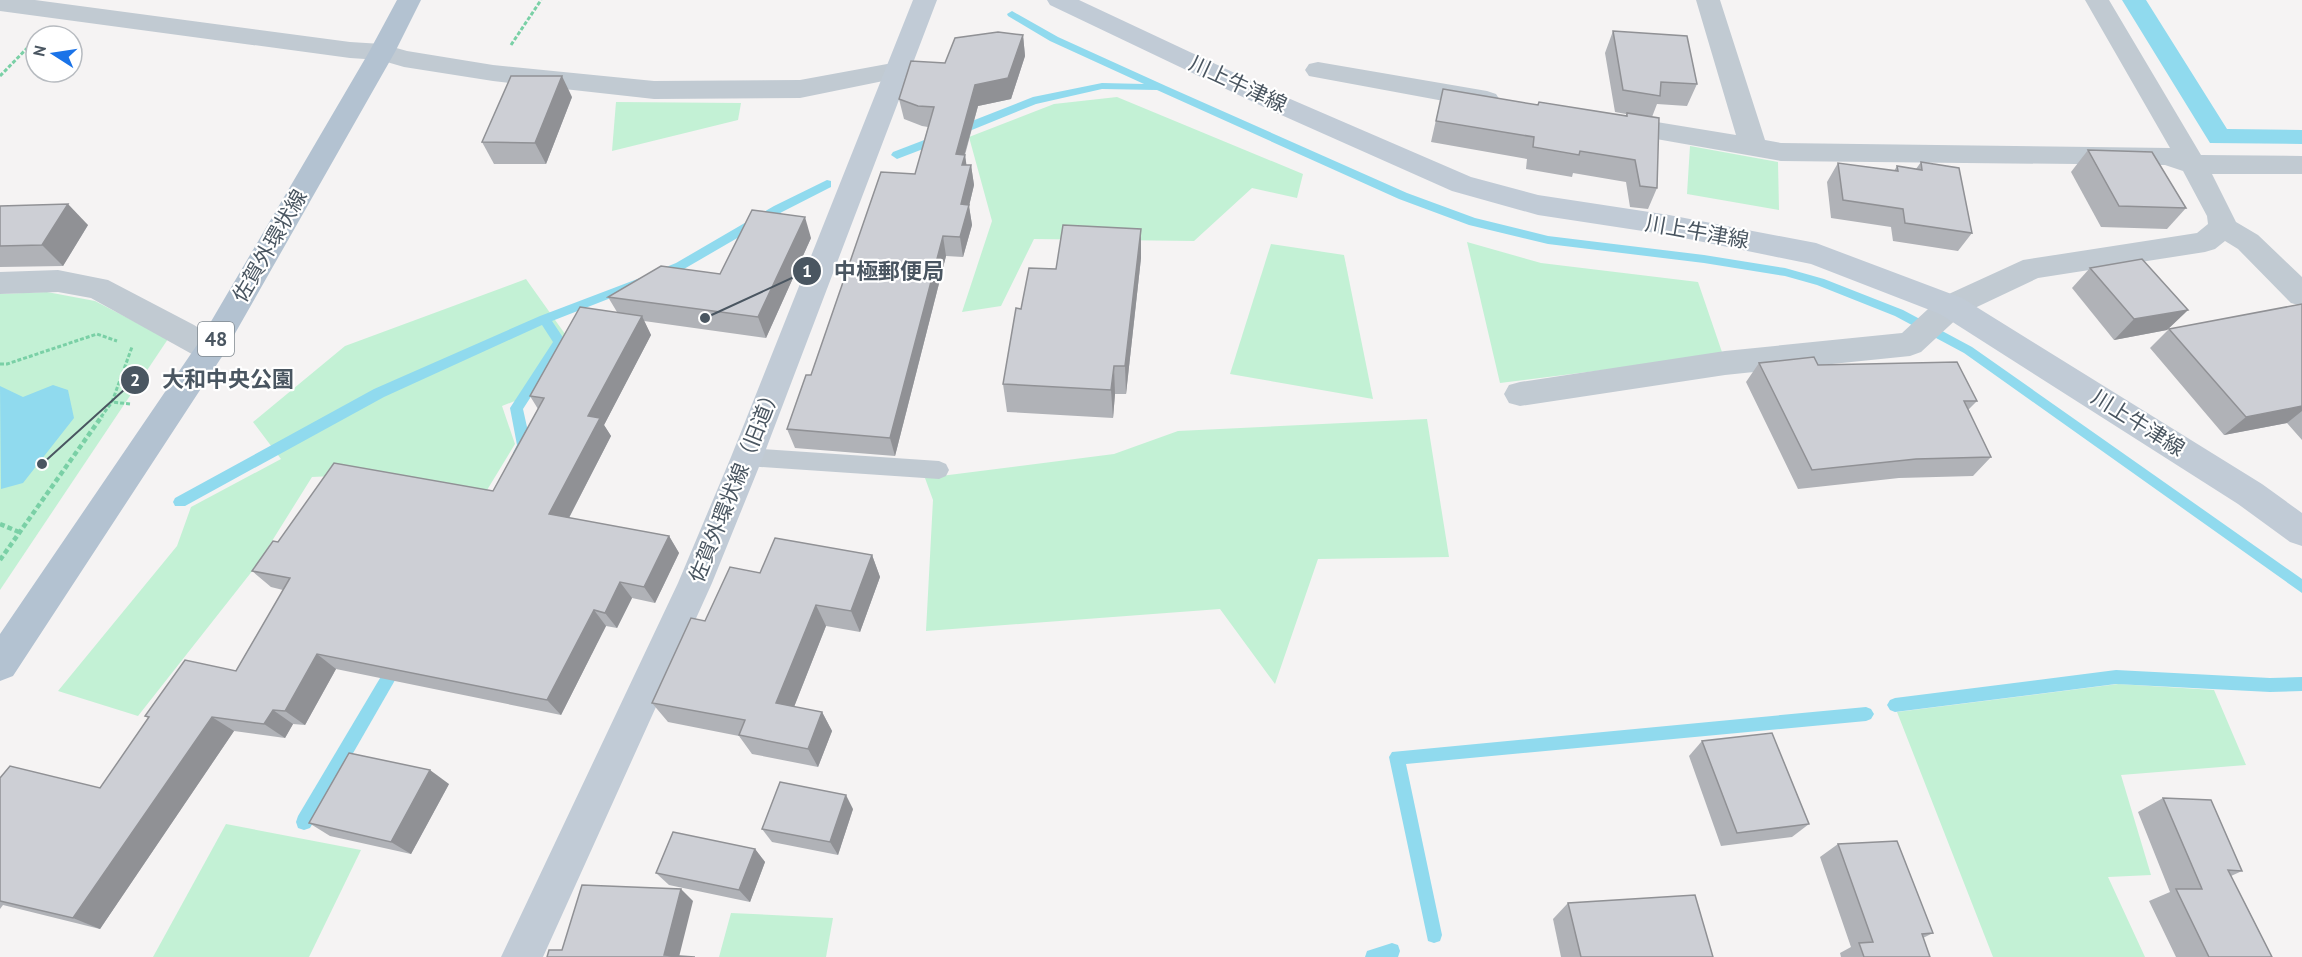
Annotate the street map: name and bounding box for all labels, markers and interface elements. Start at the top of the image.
north arrow [24,24,84,84]
text: N [28,44,50,58]
street label: 川上牛津線 [1185,49,1291,118]
street label: 佐賀外環状線 [226,184,313,307]
street label: 川上牛津線 [1643,209,1751,254]
callout: 中極郵便局 [792,251,956,291]
text: 中極郵便局 [834,257,944,285]
text: 1 [802,259,812,282]
road number: 48 [198,322,234,356]
callout: 大和中央公園 [120,360,306,400]
text: 大和中央公園 [162,365,294,393]
text: 2 [130,368,140,391]
street label: 佐賀外環状線（旧道） [683,381,786,586]
street label: 川上牛津線 [2087,383,2190,462]

